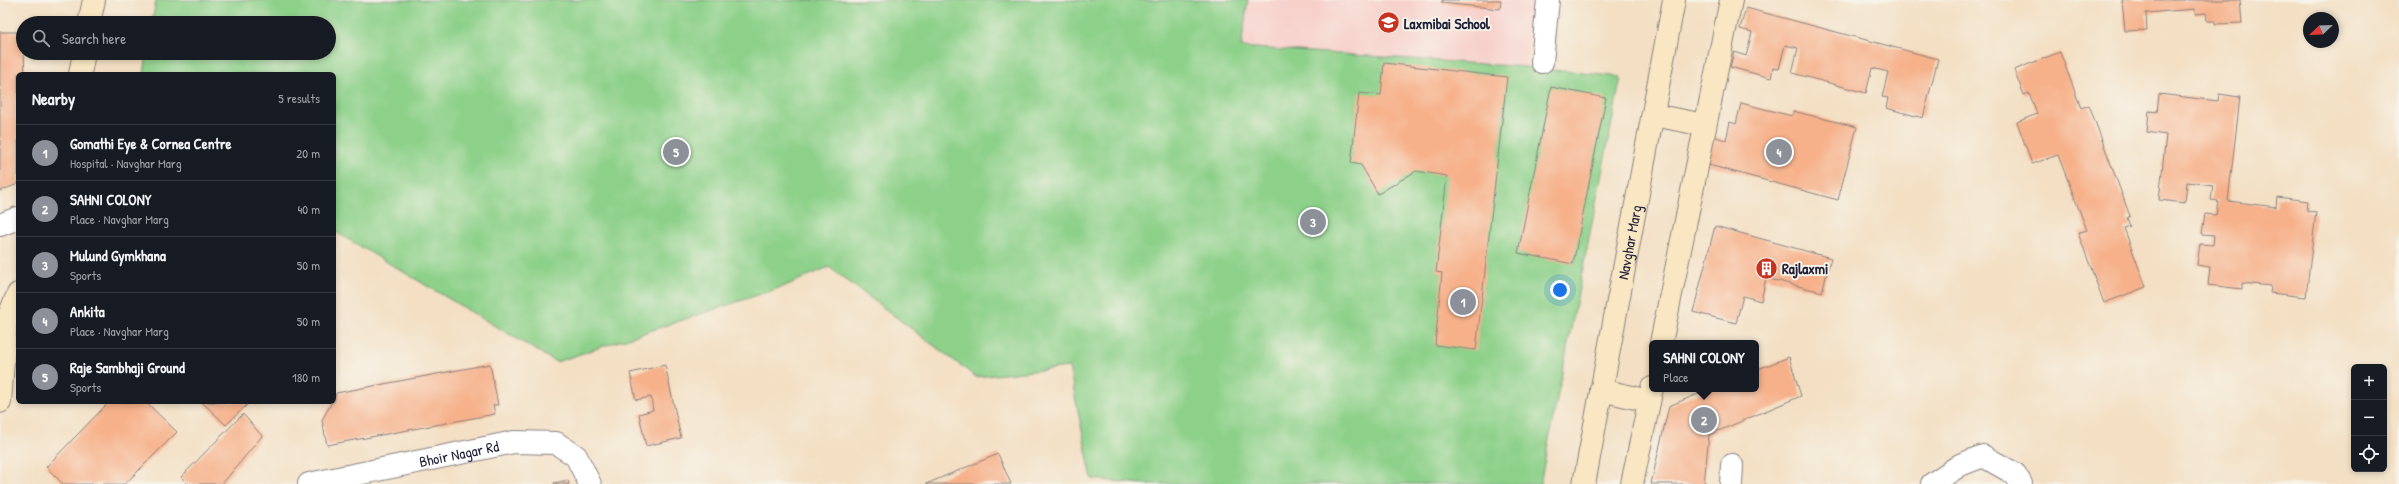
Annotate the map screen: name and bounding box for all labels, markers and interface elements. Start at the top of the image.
school or university icon: Laxmibai School [1375,10,1401,36]
north arrow [2303,12,2339,48]
place label: Laxmibai School [1404,13,1491,34]
search box [16,16,336,60]
icon: search [30,27,52,49]
text: Search here [62,28,126,49]
text: Nearby [32,87,75,110]
text: 5 results [278,89,320,107]
text: Gomathi Eye & Cornea Centre [70,133,231,154]
pin: 5 [663,137,689,167]
pin: 4 [1766,137,1792,167]
text: 1 [43,144,47,162]
text: 20 m [296,144,320,162]
text: Hospital · Navghar Marg [70,154,182,172]
text: SAHNI COLONY [70,189,151,210]
text: 2 [42,200,48,218]
text: 40 m [297,200,320,218]
street label: Navghar Marg [1612,203,1646,281]
pin: 3 [1300,207,1326,237]
text: Place · Navghar Marg [70,210,169,228]
text: Mulund Gymkhana [70,245,166,266]
building icon: Rajlaxmi [1753,255,1779,281]
text: 3 [42,256,48,274]
text: 50 m [297,256,320,274]
place label: Rajlaxmi [1782,258,1828,279]
text: Sports [70,266,101,284]
your location [1550,280,1570,300]
pin: 1 [1450,287,1476,317]
text: Ankita [70,301,105,322]
text: 4 [43,312,47,330]
text: 50 m [297,312,320,330]
text: Place · Navghar Marg [70,322,169,340]
popup [1649,340,1759,392]
text: SAHNI COLONY [1663,347,1745,368]
text: Raje Sambhaji Ground [70,357,185,378]
map controls [2351,364,2387,472]
button: + [2351,364,2387,400]
text: 5 [42,368,48,386]
text: 180 m [292,368,320,386]
text: Place [1663,368,1688,386]
text: Sports [70,378,101,396]
button: − [2351,400,2387,436]
pin: 2 [1691,405,1717,435]
street label: Bhoir Nagar Rd [417,435,501,472]
button: locate [2351,436,2387,472]

